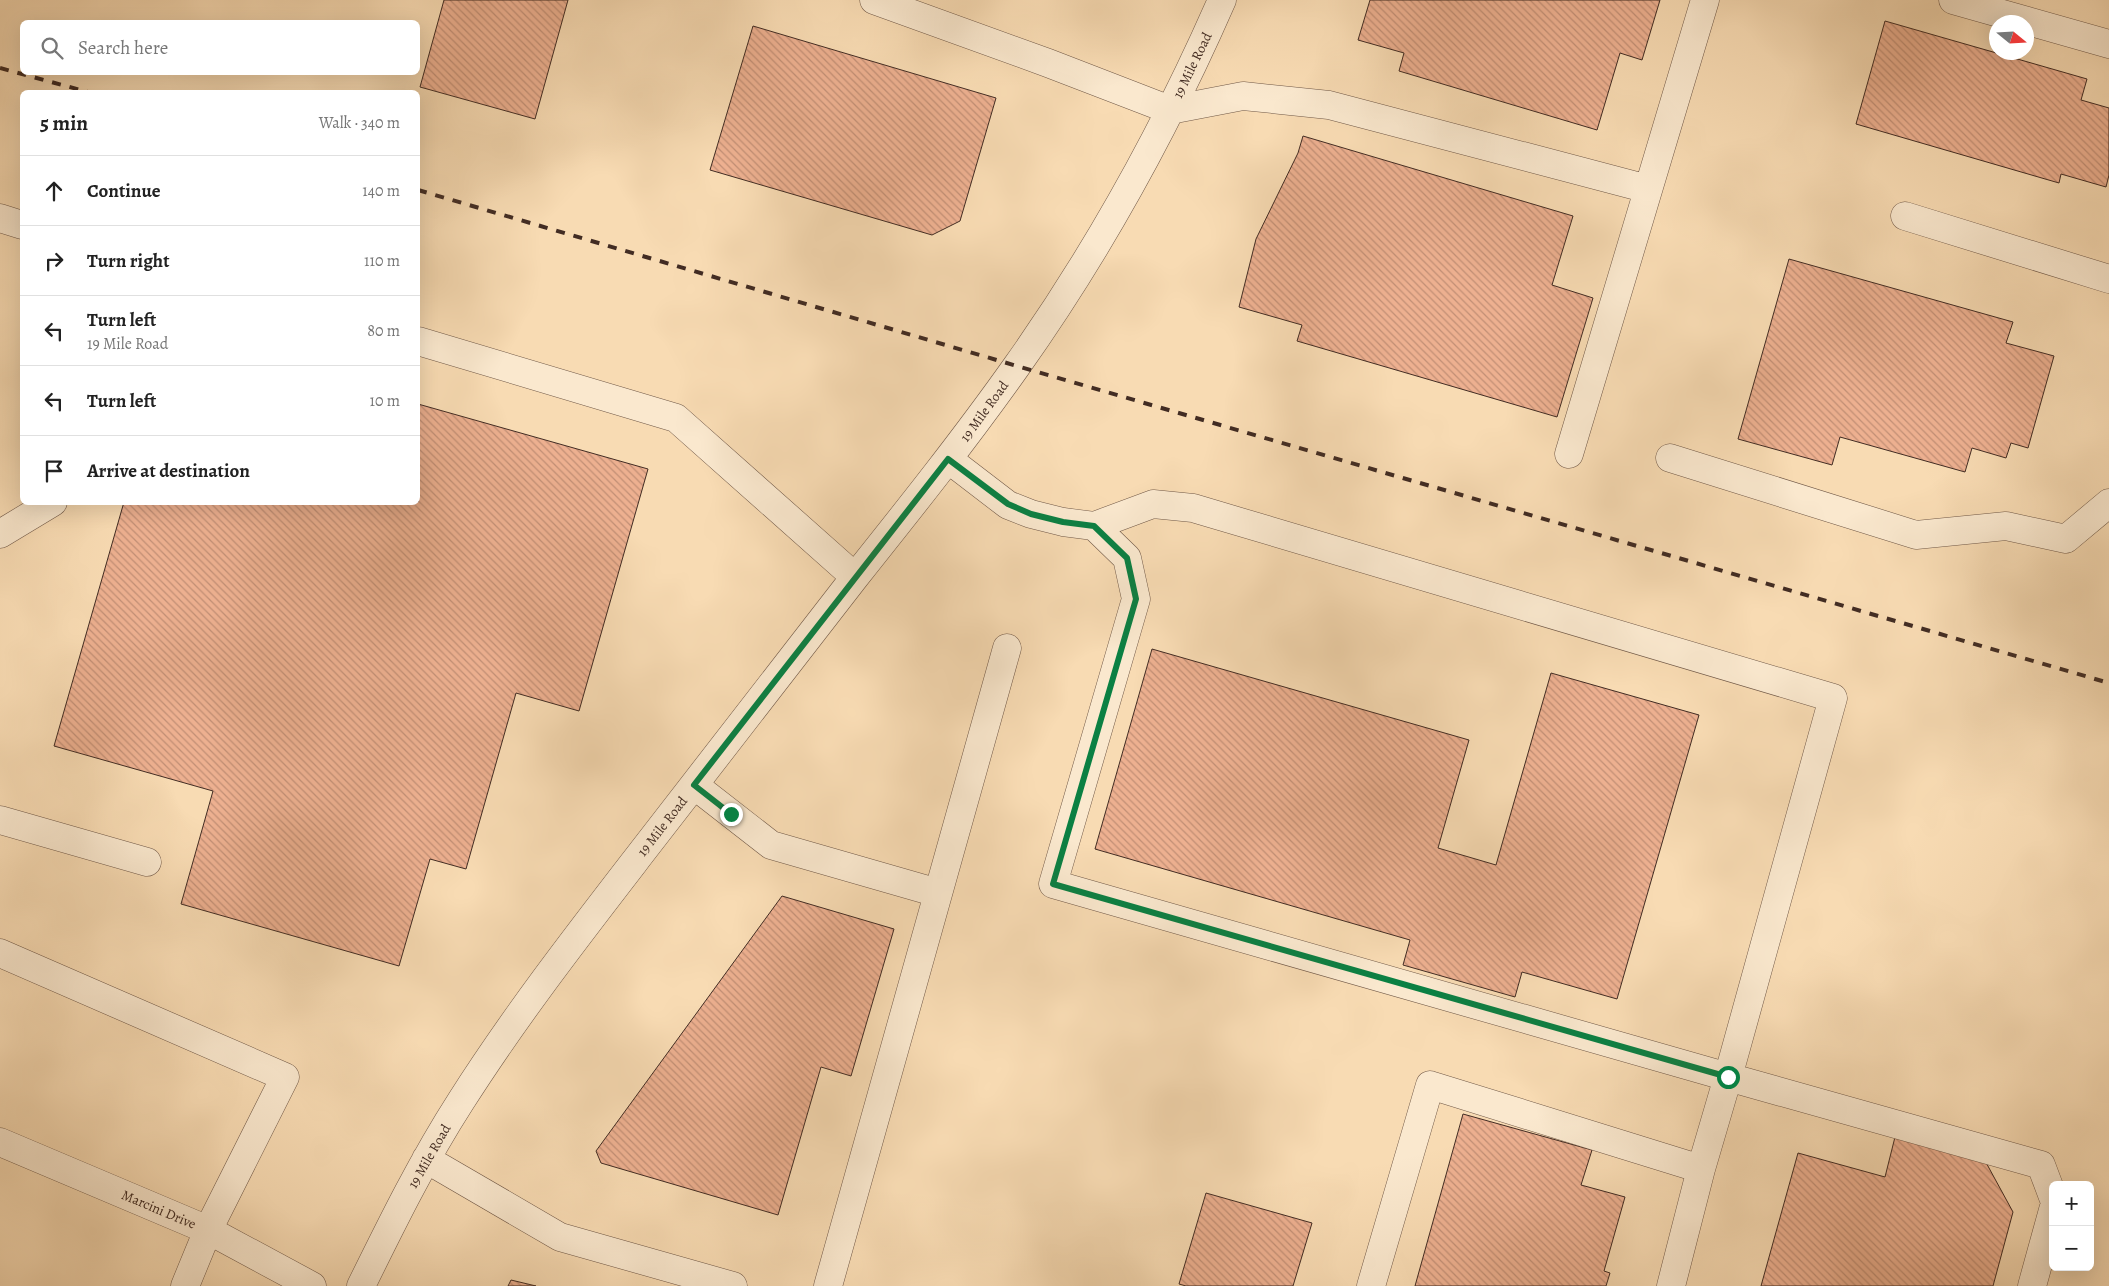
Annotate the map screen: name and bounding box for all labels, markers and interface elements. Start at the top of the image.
north arrow [1989,15,2034,60]
search box [20,20,420,75]
street label: 19 Mile Road [1168,29,1217,101]
icon: search [38,34,66,62]
text: Search here [78,35,168,61]
text: 5 min [40,109,88,137]
text: Walk · 340 m [319,112,400,134]
icon: ahead [40,177,68,205]
text: Continue [87,178,161,204]
text: 140 m [362,180,400,202]
icon: right [40,247,68,275]
text: Turn right [87,248,169,274]
text: 110 m [364,250,400,272]
text: Turn left [87,307,156,333]
icon: left [40,317,68,345]
text: 80 m [367,320,400,342]
text: 19 Mile Road [87,333,168,355]
street label: 19 Mile Road [956,377,1013,446]
icon: left [40,387,68,415]
text: Turn left [87,388,156,414]
text: 10 m [370,390,400,412]
icon: arrive [40,457,68,485]
text: Arrive at destination [87,458,250,484]
street label: 19 Mile Road [633,792,692,860]
route end [720,803,743,826]
route start [1717,1066,1740,1089]
street label: 19 Mile Road [403,1120,456,1192]
map controls [2049,1181,2094,1271]
button: + [2049,1181,2094,1226]
street label: Marcini Drive [119,1185,199,1234]
button: − [2049,1226,2094,1271]

